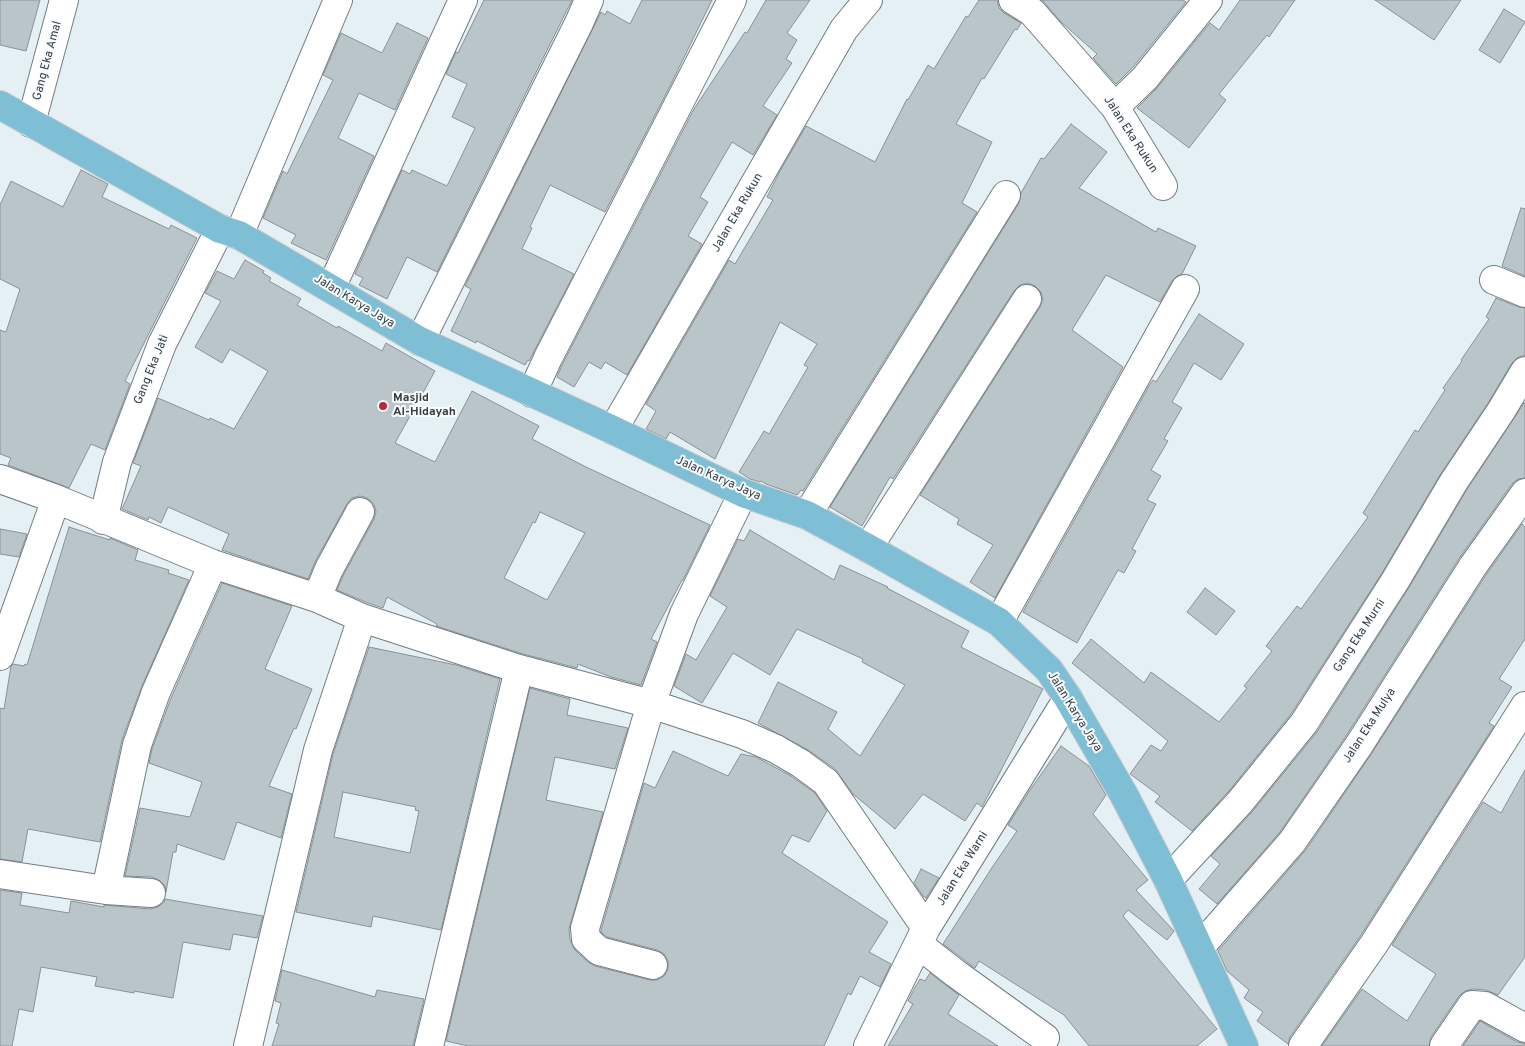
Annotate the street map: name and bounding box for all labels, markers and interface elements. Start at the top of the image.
street label: Gang Eka Amal [31,20,65,102]
street label: Jalan Eka Rukun [1100,94,1160,176]
street label: Jalan Eka Rukun [710,171,766,255]
street label: Jalan Karya Jaya [311,272,397,332]
street label: Gang Eka Jati [132,333,172,407]
place label: Masjid Al-Hidayah [393,392,456,420]
marker: Masjid Al-Hidayah [377,400,389,412]
street label: Jalan Karya Jaya [673,454,763,504]
street label: Gang Eka Murni [1331,597,1389,675]
street label: Jalan Karya Jaya [1044,669,1104,755]
street label: Jalan Eka Mulya [1340,686,1400,766]
street label: Jalan Eka Warni [934,829,992,909]

